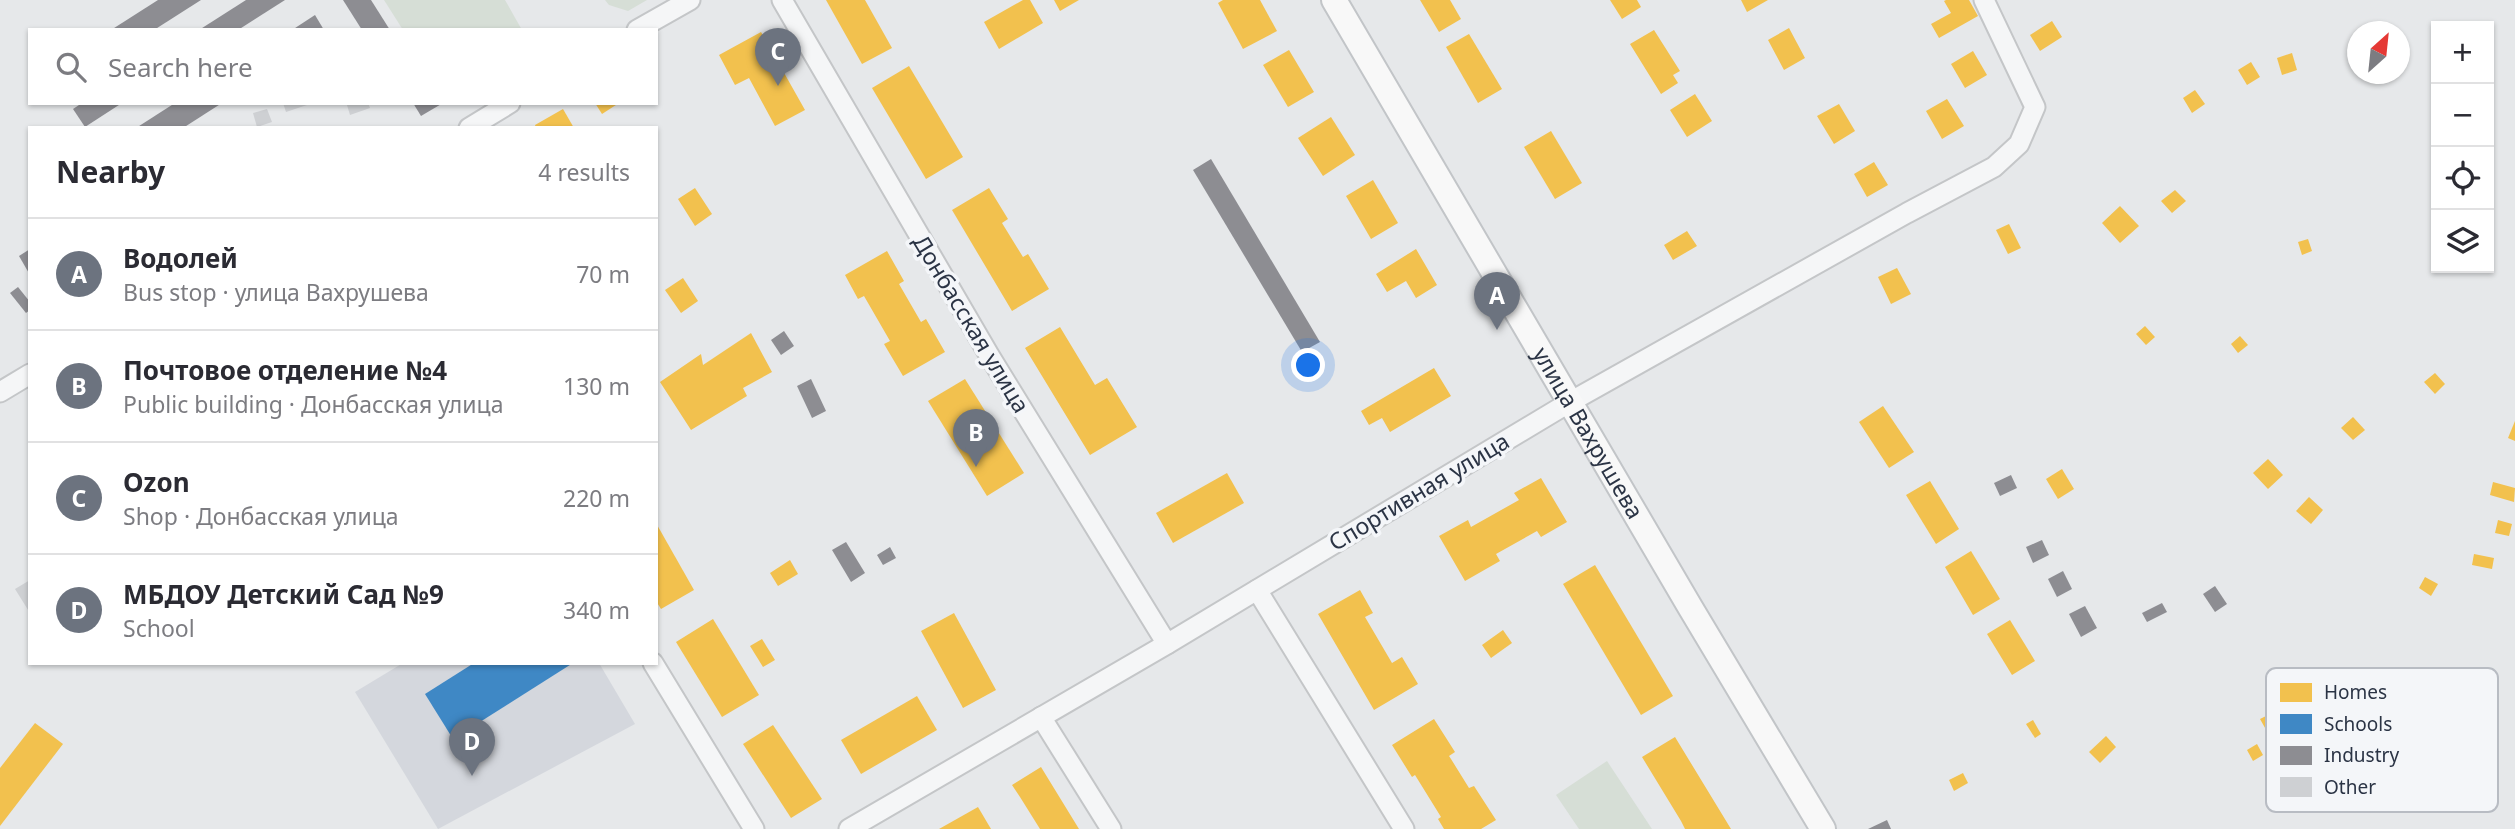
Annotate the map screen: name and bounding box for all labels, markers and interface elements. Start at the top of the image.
north arrow [2347,21,2410,84]
map controls [2431,21,2494,273]
button: + [2431,21,2494,84]
search box [28,28,658,105]
pin: C [755,28,801,86]
icon: search [52,48,90,86]
text: Search here [108,49,253,85]
button: − [2431,84,2494,147]
button: locate [2431,147,2494,210]
text: Nearby [56,151,165,192]
text: 4 results [538,156,630,188]
button: layers [2431,210,2494,273]
street label: Донбасская улица [906,228,1038,419]
text: Водолей [123,240,238,276]
text: A [71,258,87,290]
text: 70 m [576,258,630,290]
pin: A [1474,272,1520,330]
text: Bus stop · улица Вахрушева [123,276,429,308]
street label: улица Вахрушева [1526,341,1652,524]
your location [1291,348,1325,382]
text: Почтовое отделение №4 [123,352,447,388]
text: B [71,370,87,402]
text: 130 m [563,370,630,402]
text: Public building · Донбасская улица [123,388,503,420]
pin: B [953,409,999,467]
street label: Спортивная улица [1322,425,1515,558]
text: Ozon [123,464,190,500]
text: C [72,482,86,514]
text: 220 m [563,482,630,514]
text: Shop · Донбасская улица [123,500,399,532]
text: МБДОУ Детский Сад №9 [123,576,444,612]
text: D [71,594,87,626]
text: 340 m [563,594,630,626]
text: School [123,612,195,644]
legend [2266,668,2498,812]
text: Homes [2324,679,2387,705]
text: Schools [2324,711,2392,737]
pin: D [449,718,495,776]
text: Industry [2324,742,2399,768]
text: Other [2324,774,2376,800]

